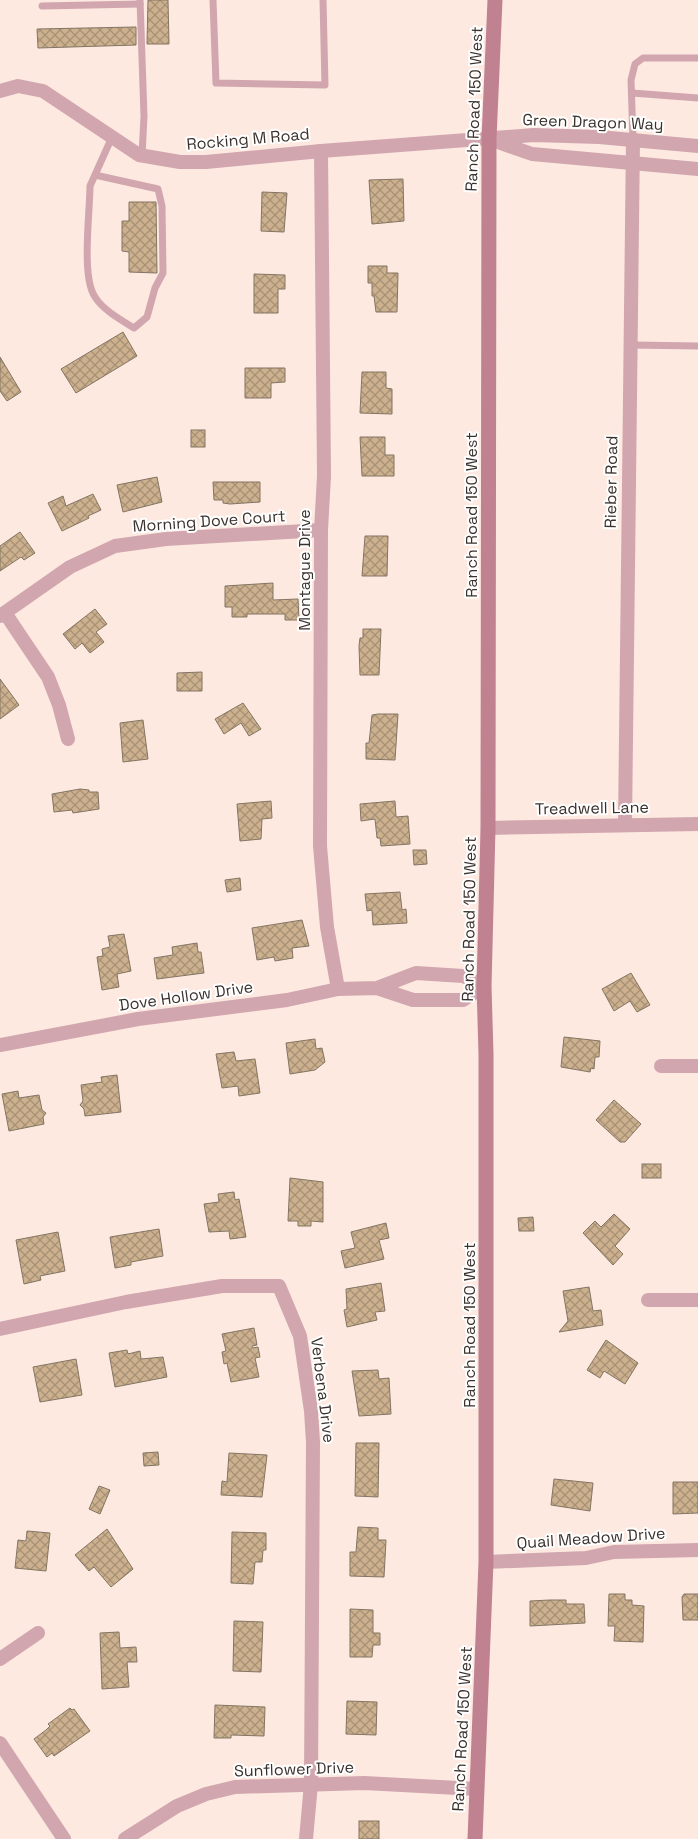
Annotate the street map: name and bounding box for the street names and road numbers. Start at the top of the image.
street label: Ranch Road 150 West [461,26,487,192]
street label: Green Dragon Way [522,109,664,135]
street label: Rocking M Road [186,123,310,155]
street label: Ranch Road 150 West [461,432,482,598]
street label: Rieber Road [600,435,622,529]
street label: Morning Dove Court [132,505,286,537]
street label: Montague Drive [294,509,315,631]
street label: Treadwell Lane [535,797,649,819]
street label: Ranch Road 150 West [457,836,481,1002]
street label: Dove Hollow Drive [118,976,254,1016]
street label: Ranch Road 150 West [459,1242,480,1408]
street label: Verbena Drive [306,1336,340,1444]
street label: Quail Meadow Drive [516,1522,666,1554]
street label: Ranch Road 150 West [447,1646,477,1812]
street label: Sunflower Drive [234,1756,354,1782]

